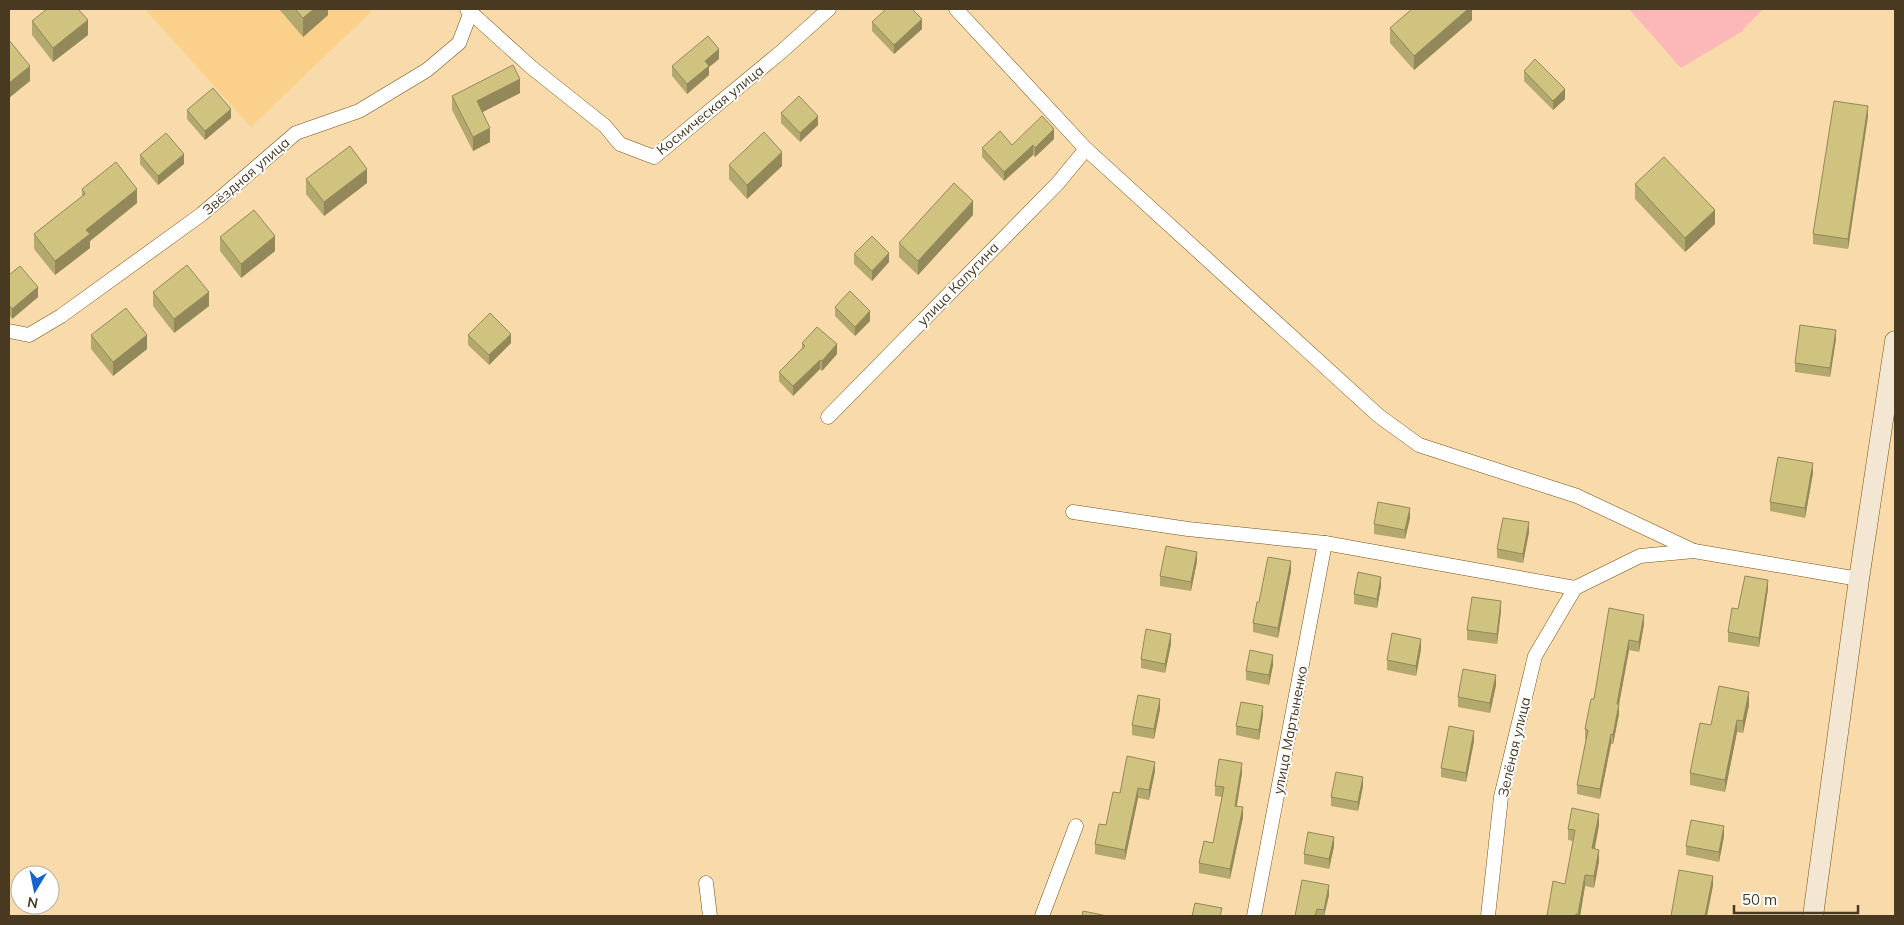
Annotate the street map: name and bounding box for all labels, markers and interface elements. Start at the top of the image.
street label: Космическая улица [653,61,767,159]
street label: Звёздная улица [199,133,293,219]
street label: улица Калугина [914,238,1002,330]
street label: улица Мартыненко [1269,664,1311,796]
street label: Зелёная улица [1494,695,1534,799]
north arrow [10,865,60,915]
scale bar [1734,882,1858,914]
text: 50 m [1742,890,1777,909]
text: N [26,893,40,913]

